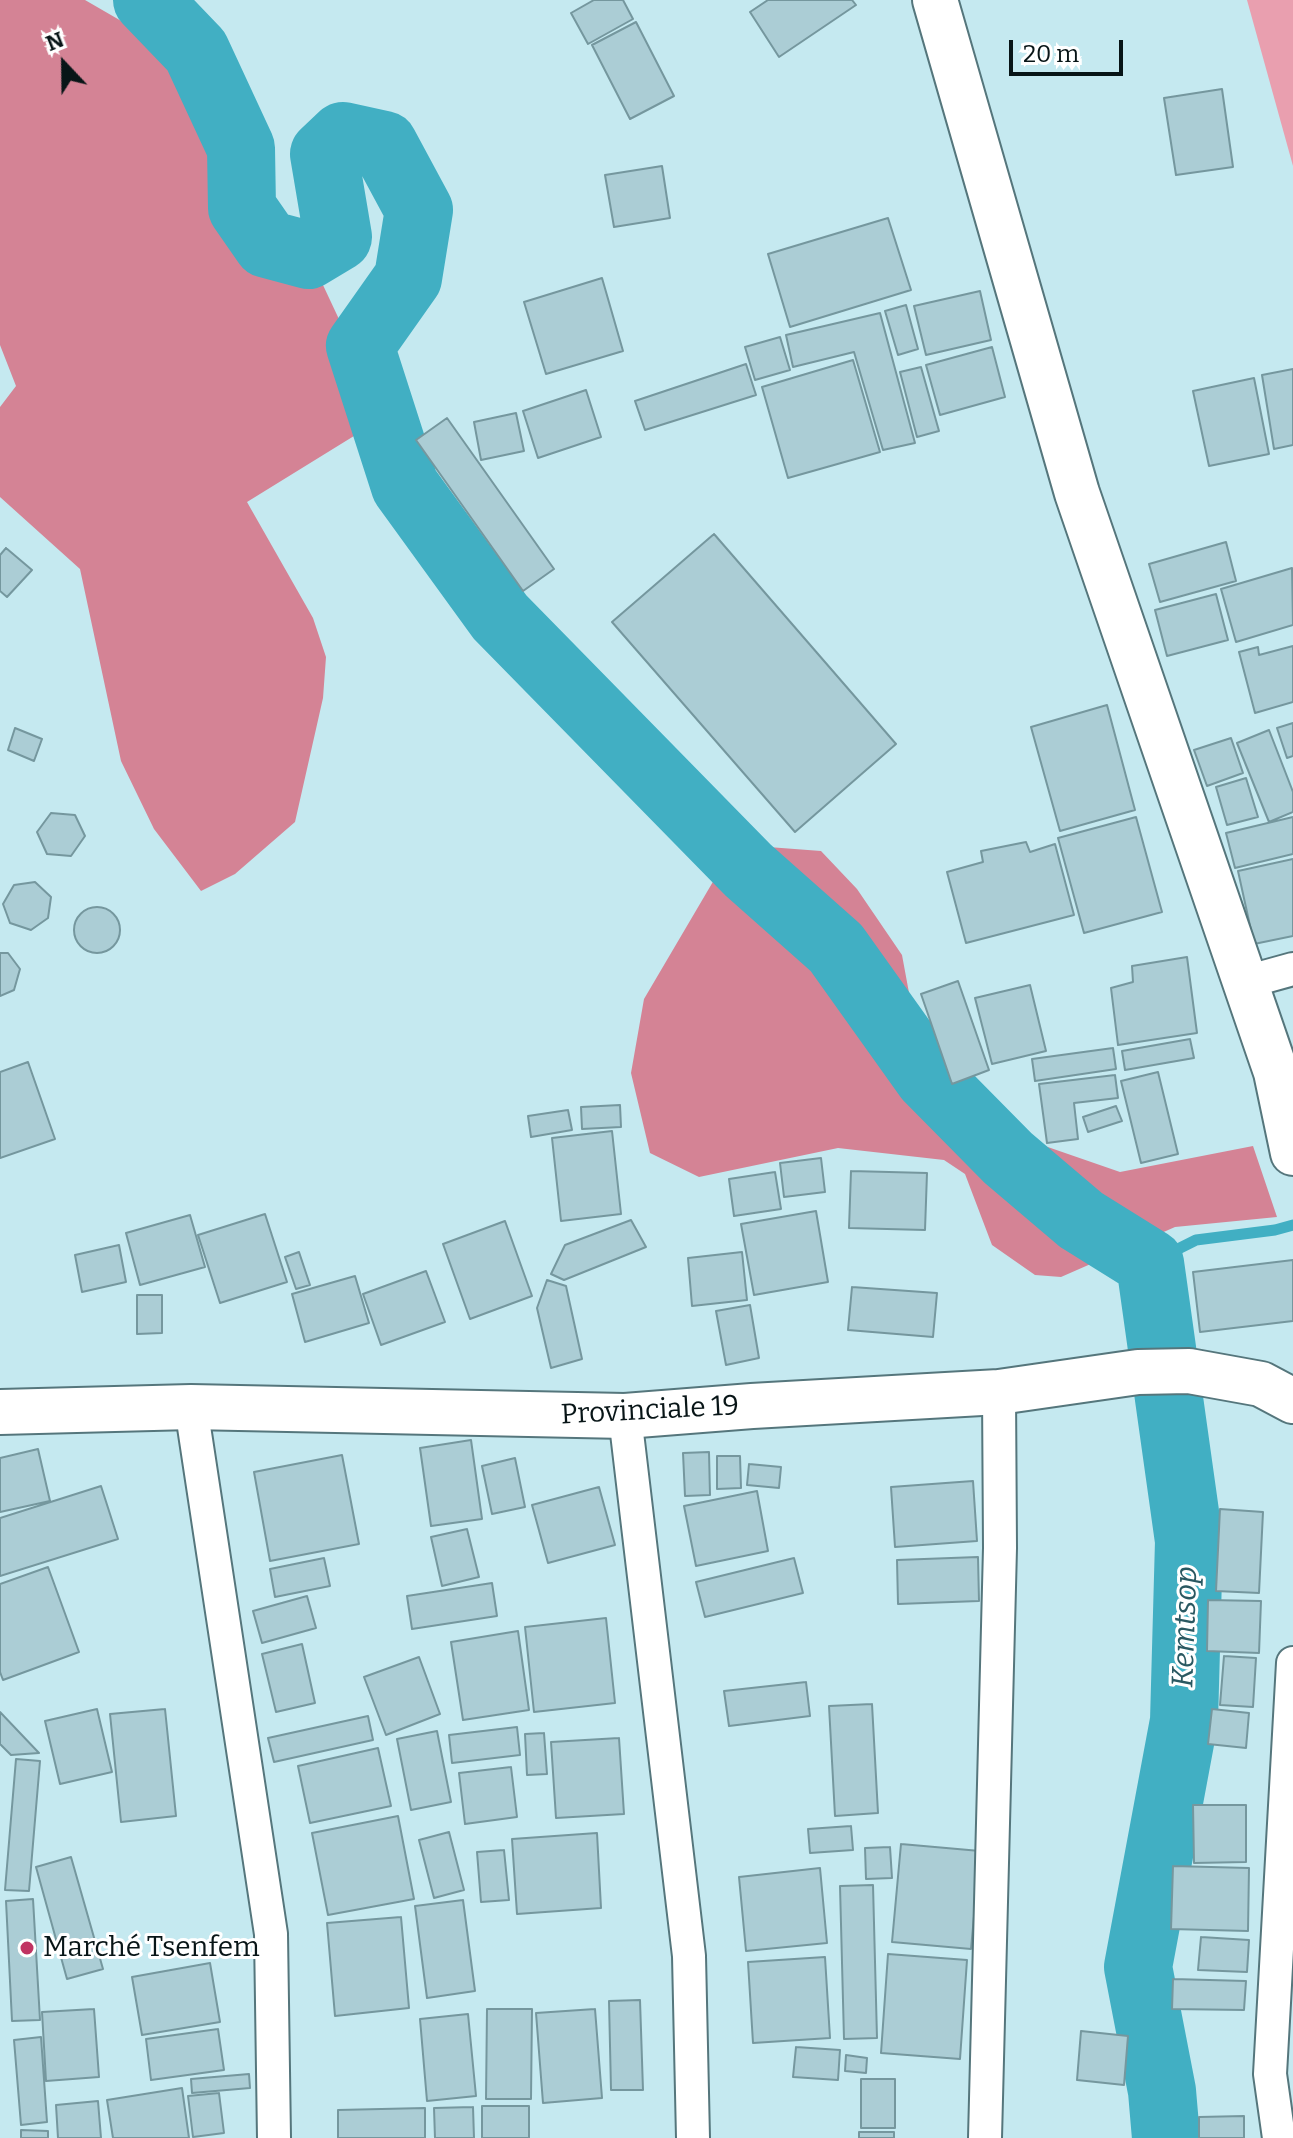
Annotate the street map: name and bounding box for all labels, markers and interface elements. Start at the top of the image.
north arrow [24,24,104,104]
scale bar [1013,24,1127,74]
text: N [42,26,68,57]
text: 20 m [1023,40,1079,68]
street label: Provinciale 19 [560,1390,740,1432]
water label: Kemtsop [1166,1566,1206,1688]
place label: Marché Tsenfem [43,1931,260,1965]
marker: Marché Tsenfem [18,1939,36,1957]

